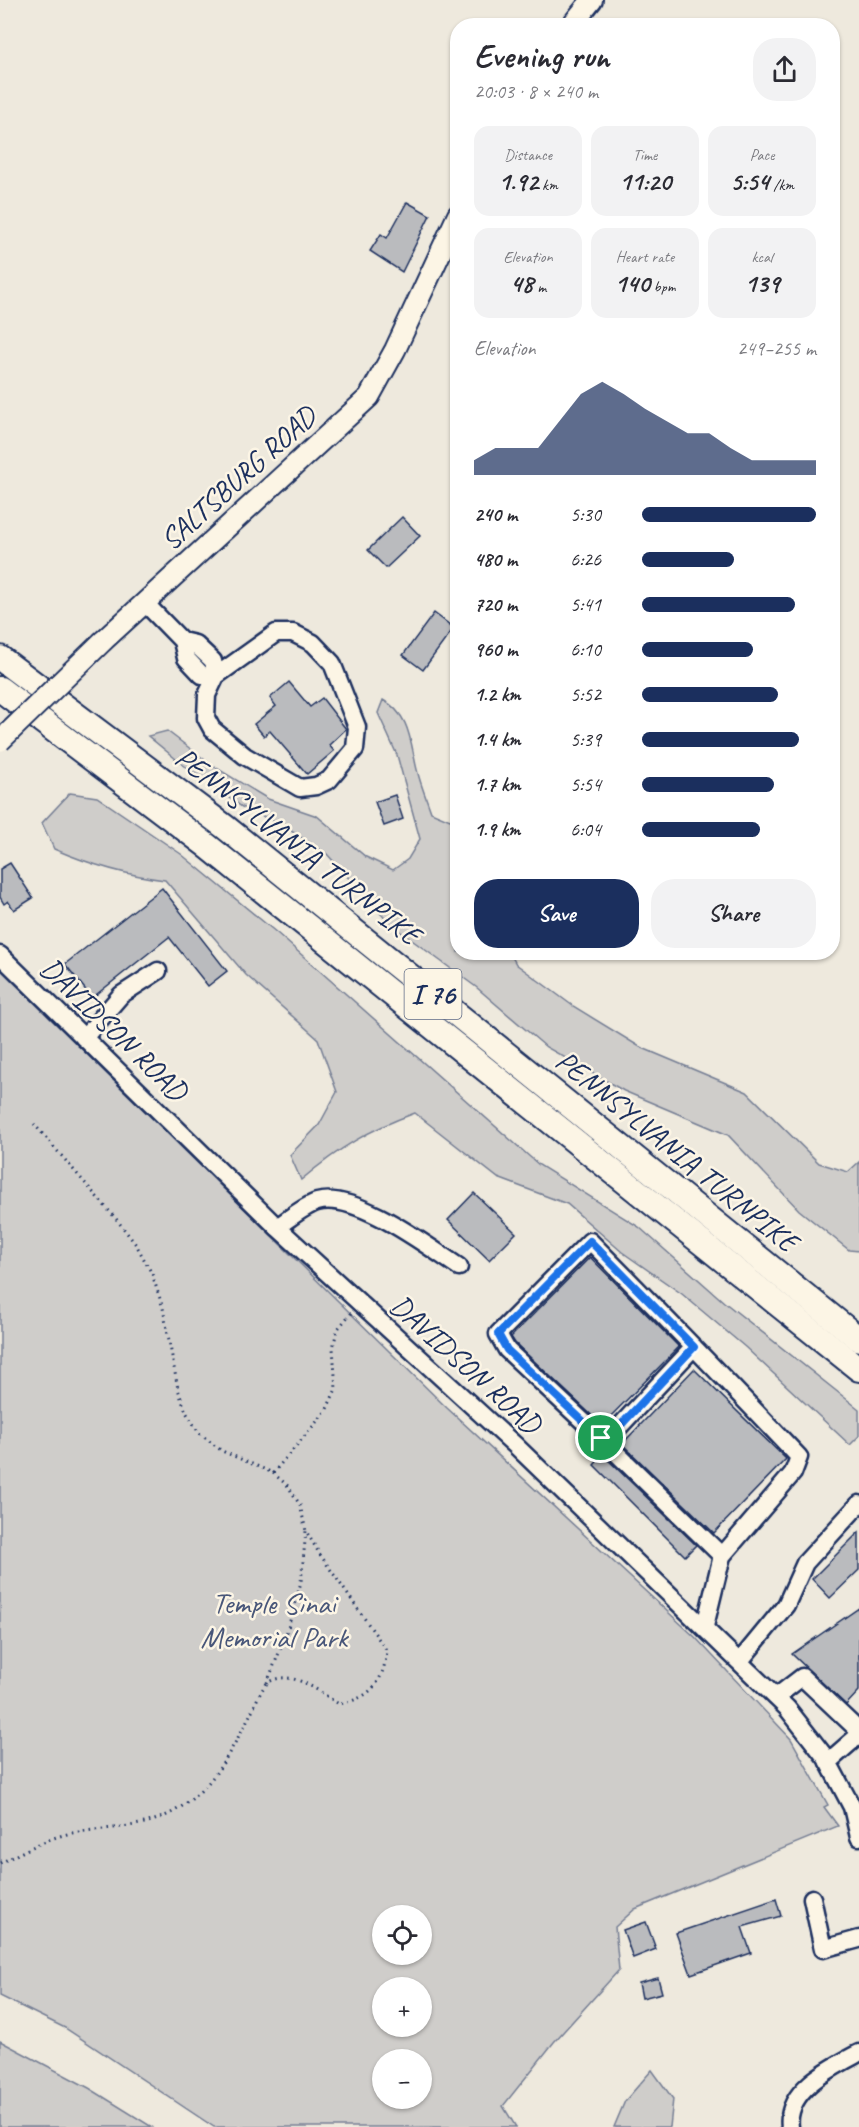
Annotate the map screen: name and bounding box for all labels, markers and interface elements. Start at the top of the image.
text: Evening run [474,35,609,77]
button: share [753,38,816,101]
text: 20:03 · 8 × 240 m [474,79,598,104]
text: Distance [504,145,552,165]
text: Time [633,145,657,165]
text: Pace [750,145,774,165]
text: 1.92 [498,165,538,198]
text: 11:20 [619,165,671,198]
text: 5:54 [730,165,769,198]
text: km [538,175,558,195]
text: /km [769,175,794,195]
text: Elevation [503,247,553,267]
text: Heart rate [616,247,674,267]
text: kcal [751,247,773,267]
text: 48 [510,267,533,300]
text: 140 [615,267,650,300]
text: 139 [745,267,779,300]
text: m [533,277,546,297]
text: bpm [650,277,675,297]
text: Elevation [474,336,536,361]
text: 249–255 m [737,336,816,361]
street label: SALTSBURG ROAD [152,396,326,558]
text: 240 m [474,502,517,527]
text: 5:30 [570,502,601,527]
text: 480 m [474,547,517,572]
text: 6:26 [570,547,601,572]
text: 720 m [474,592,517,617]
text: 5:41 [570,592,601,617]
text: 960 m [474,637,517,662]
text: 6:10 [570,637,601,662]
text: 1.2 km [474,682,521,707]
text: 5:52 [570,682,601,707]
text: 1.4 km [474,727,521,752]
text: 5:39 [570,727,601,752]
street label: PENNSYLVANIA TURNPIKE [168,738,431,956]
text: 1.7 km [474,772,520,797]
text: 5:54 [570,772,601,797]
text: 1.9 km [474,817,520,842]
text: 6:04 [570,817,601,842]
button: Save [474,879,639,948]
button: Share [651,879,816,948]
street label: DAVIDSON ROAD [32,949,198,1111]
road number: I 76 [404,969,462,1019]
street label: PENNSYLVANIA TURNPIKE [548,1042,809,1263]
street label: DAVIDSON ROAD [383,1286,551,1444]
pin [575,1412,626,1463]
icon: arrive [584,1421,617,1454]
park label: Temple Sinai Memorial Park [201,1584,349,1656]
map controls [372,1905,432,2109]
button: locate [372,1905,432,1965]
button: + [372,1977,432,2037]
button: − [372,2049,432,2109]

